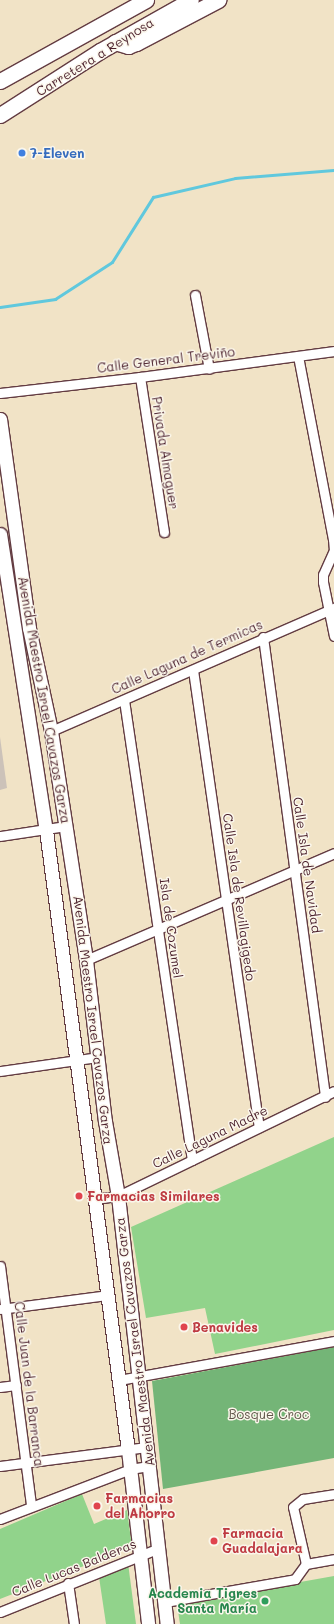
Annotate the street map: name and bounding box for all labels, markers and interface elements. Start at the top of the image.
street label: Carretera a Reynosa [33,14,157,100]
place label: 7-Eleven [30,145,85,161]
marker: 7-Eleven [17,148,27,158]
street label: Calle General Treviño [96,344,236,376]
street label: Privada Almaguer [148,396,182,510]
street label: Avenida Maestro Israel Cavazos Garza [15,575,73,825]
street label: Calle Laguna de Termicas [109,617,265,697]
street label: Calle Isla de Navidad [290,796,324,934]
street label: Calle Isla de Revillagigedo [220,812,258,982]
street label: Isla de Cozumel [156,877,186,979]
street label: Avenida Maestro Israel Cavazos Garza [70,895,116,1145]
street label: Calle Laguna Madre [150,1102,270,1172]
place label: Farmacias Similares [87,1188,220,1204]
marker: Farmacias Similares [74,1191,84,1201]
street label: Avenida Maestro Israel Cavazos Garza [112,1217,158,1467]
street label: Calle Juan de la Barranca [11,1301,47,1467]
place label: Benavides [192,1319,258,1335]
marker: Benavides [179,1322,189,1332]
park label: Bosque Croc [229,1406,309,1422]
place label: Farmacias del Ahorro [105,1491,175,1522]
marker: Farmacias del Ahorro [92,1501,102,1511]
place label: Farmacia Guadalajara [222,1526,303,1557]
street label: Calle Lucas Balderas [9,1536,139,1600]
marker: Farmacia Guadalajara [209,1536,219,1546]
place label: Academia Tigres Santa María [148,1586,257,1617]
marker: Academia Tigres Santa María [260,1596,270,1606]

